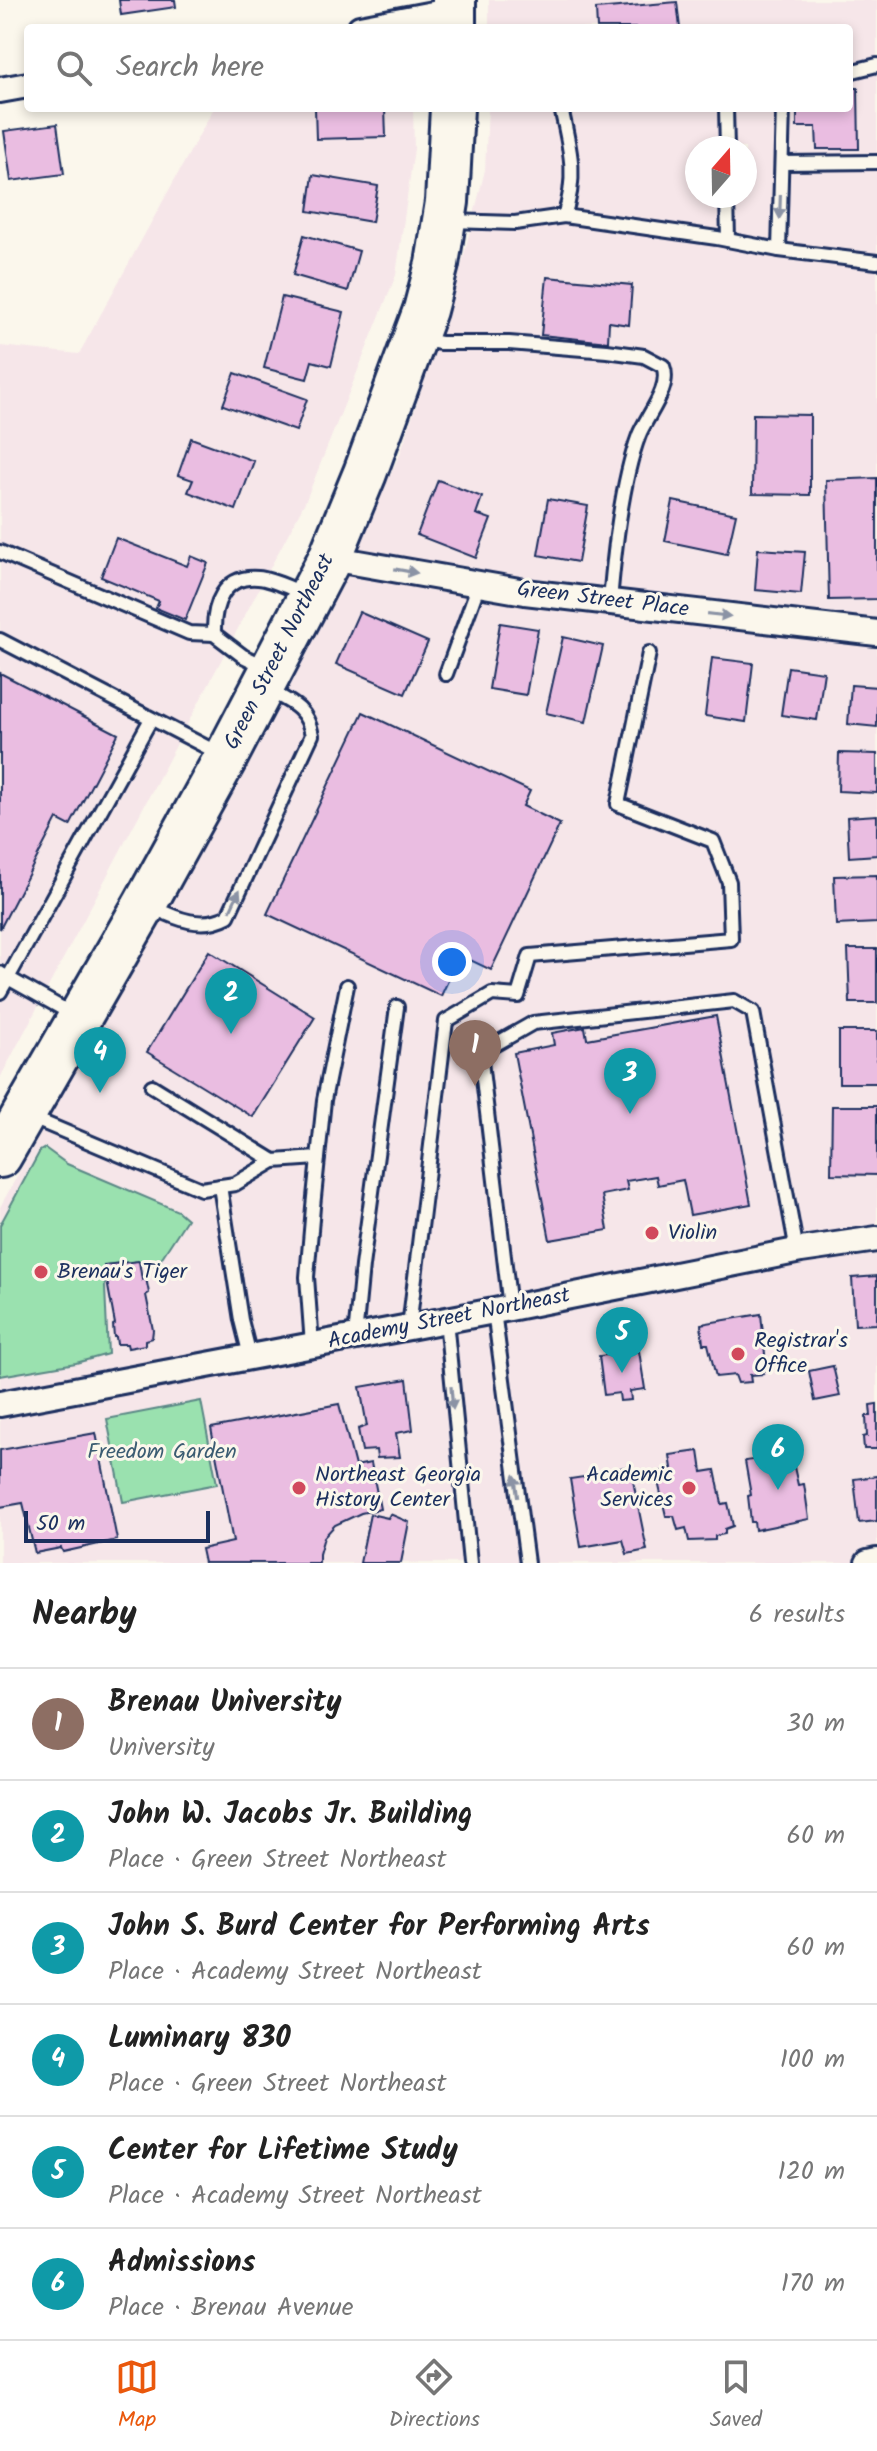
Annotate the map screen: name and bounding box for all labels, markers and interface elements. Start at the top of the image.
search box [24,24,853,112]
text: Search here [116,44,264,92]
icon: search [52,46,96,90]
north arrow [685,136,757,208]
one-way arrow [774,195,787,220]
street label: Green Street Northeast [215,547,345,756]
one-way arrow [394,565,419,578]
street label: Green Street Place [515,572,691,628]
one-way arrow [707,608,732,621]
one-way arrow [228,888,242,911]
your location [432,942,472,982]
pin: 2 [205,968,257,1034]
pin: 1 [449,1020,501,1086]
pin: 4 [74,1027,126,1093]
pin: 3 [604,1048,656,1114]
place label: Violin [668,1216,717,1251]
marker: Violin [643,1224,661,1242]
place label: Brenau's Tiger [57,1255,189,1290]
marker: Brenau's Tiger [32,1263,50,1281]
street label: Academy Street Northeast [325,1278,574,1360]
pin: 5 [596,1307,648,1373]
place label: Registrar's Office [754,1324,848,1384]
marker: Registrar's Office [729,1345,747,1363]
one-way arrow [446,1386,459,1411]
pin: 6 [752,1424,804,1490]
park label: Freedom Garden [87,1435,237,1470]
place label: Northeast Georgia History Center [315,1458,481,1518]
place label: Academic Services [586,1458,674,1518]
one-way arrow [509,1473,522,1498]
marker: Northeast Georgia History Center [290,1479,308,1497]
marker: Academic Services [680,1479,698,1497]
scale bar [24,1507,210,1543]
text: 50 m [36,1507,85,1542]
text: Nearby [32,1588,137,1642]
text: 6 results [749,1594,845,1636]
text: Brenau University [108,1679,342,1727]
text: 1 [54,1703,62,1745]
text: 30 m [786,1703,845,1745]
text: University [108,1727,214,1769]
text: John W. Jacobs Jr. Building [108,1791,473,1839]
text: 2 [50,1815,66,1857]
text: 60 m [786,1815,845,1857]
text: Place · Green Street Northeast [108,1839,447,1881]
text: John S. Burd Center for Performing Arts [108,1903,650,1951]
text: 3 [51,1927,65,1969]
text: 60 m [786,1927,845,1969]
text: Place · Academy Street Northeast [108,1951,482,1993]
text: Luminary 830 [108,2015,291,2063]
text: 4 [51,2039,65,2081]
text: 100 m [780,2039,845,2081]
text: Place · Green Street Northeast [108,2063,447,2105]
text: Center for Lifetime Study [108,2127,458,2175]
text: 5 [51,2151,65,2193]
text: 120 m [778,2151,845,2193]
text: Place · Academy Street Northeast [108,2175,482,2217]
text: Admissions [108,2239,256,2287]
text: 6 [51,2263,65,2305]
text: 170 m [781,2263,845,2305]
text: Place · Brenau Avenue [108,2287,353,2329]
tab: Map [115,2355,159,2438]
tab: Directions [389,2355,480,2438]
tab: Saved [710,2355,762,2438]

